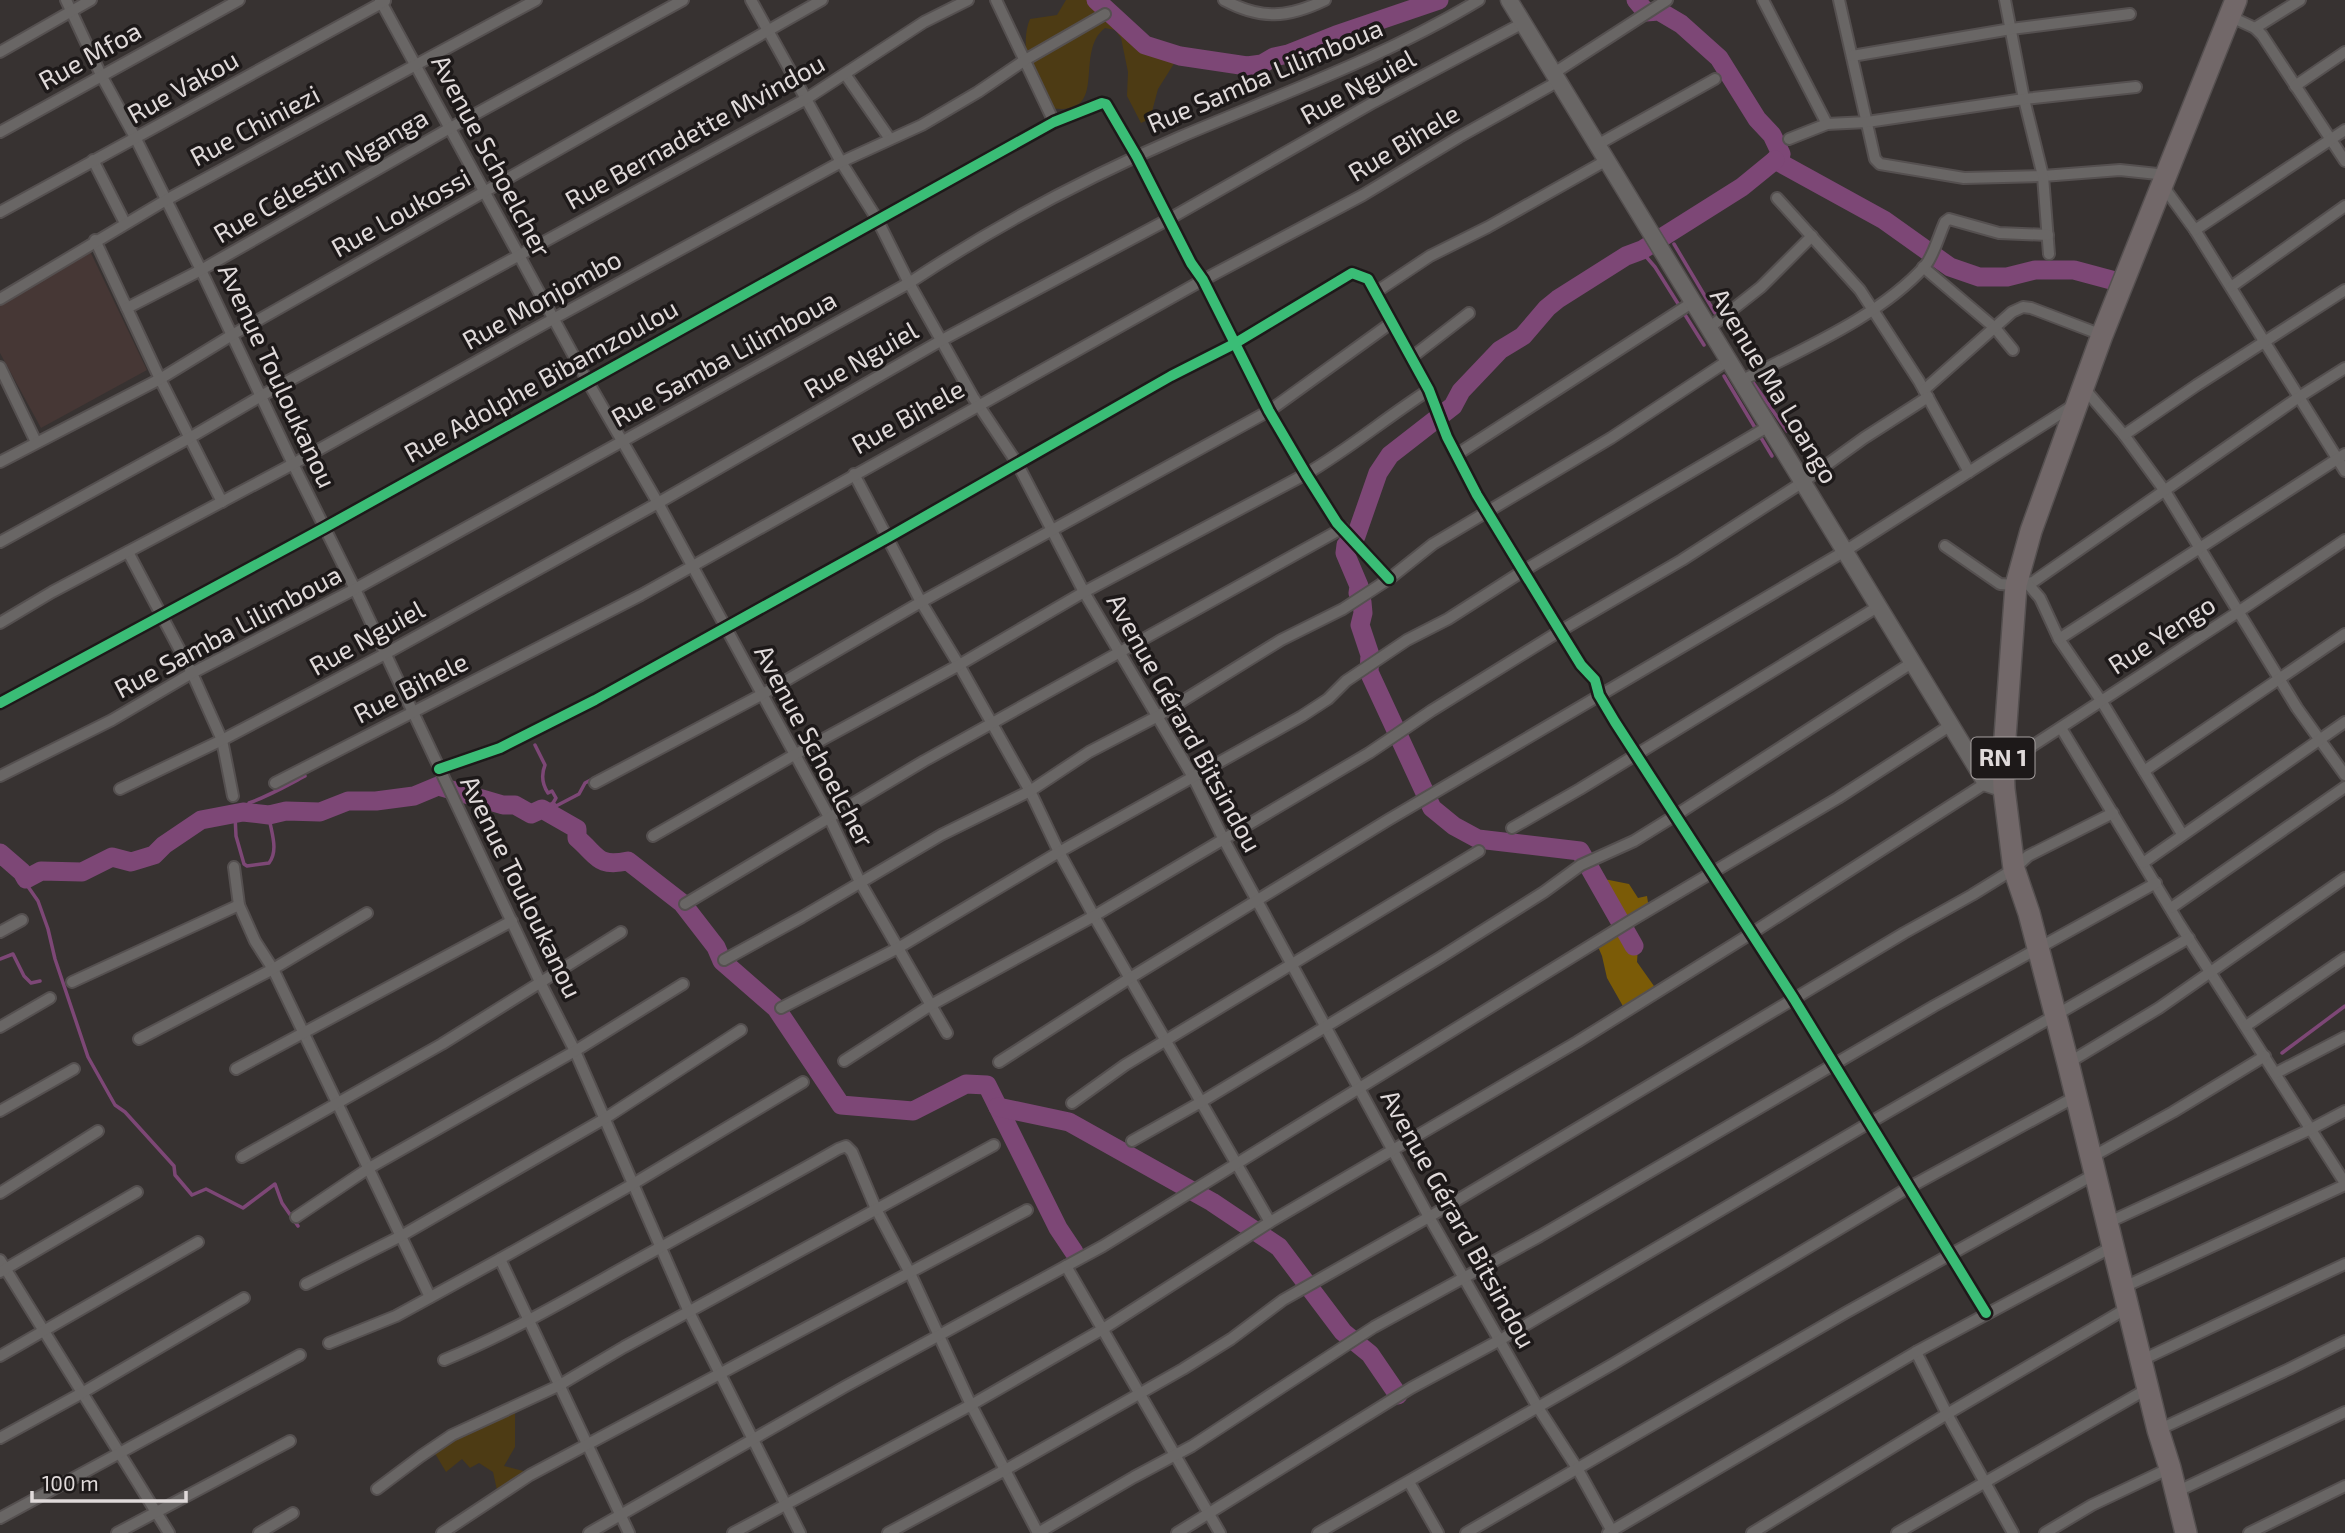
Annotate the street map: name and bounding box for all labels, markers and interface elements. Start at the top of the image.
street label: Rue Samba Lilimboua [1142,11,1387,138]
street label: Rue Mfoa [33,14,146,95]
street label: Rue Nguiel [1294,41,1420,130]
street label: Rue Vakou [121,43,243,129]
street label: Rue Bernadette Mvindou [559,46,829,215]
street label: Avenue Schoelcher [426,49,559,261]
street label: Rue Chiniezi [184,78,324,172]
street label: Rue Bihele [1342,97,1464,187]
street label: Rue Célestin Nganga [208,101,433,249]
street label: Rue Loukossi [325,161,475,263]
street label: Rue Monjombo [456,242,626,355]
street label: Avenue Touloukanou [213,258,344,492]
street label: Avenue Ma Loango [1705,282,1846,489]
street label: Rue Samba Lilimboua [605,283,841,432]
street label: Rue Adolphe Bibamzoulou [398,291,683,468]
street label: Rue Nguiel [798,314,923,404]
street label: Rue Bihele [846,372,969,459]
street label: Rue Samba Lilimboua [108,558,346,704]
street label: Avenue Gérard Bitsindou [1101,588,1269,857]
street label: Rue Yengo [2102,588,2220,680]
street label: Rue Nguiel [303,592,429,681]
street label: Avenue Schoelcher [749,639,882,851]
street label: Rue Bihele [348,645,473,729]
road number: RN 1 [1972,738,2035,778]
street label: Avenue Touloukanou [455,770,590,1003]
street label: Avenue Gérard Bitsindou [1375,1084,1543,1353]
scale bar [32,1460,186,1504]
text: 100 m [42,1470,99,1495]

